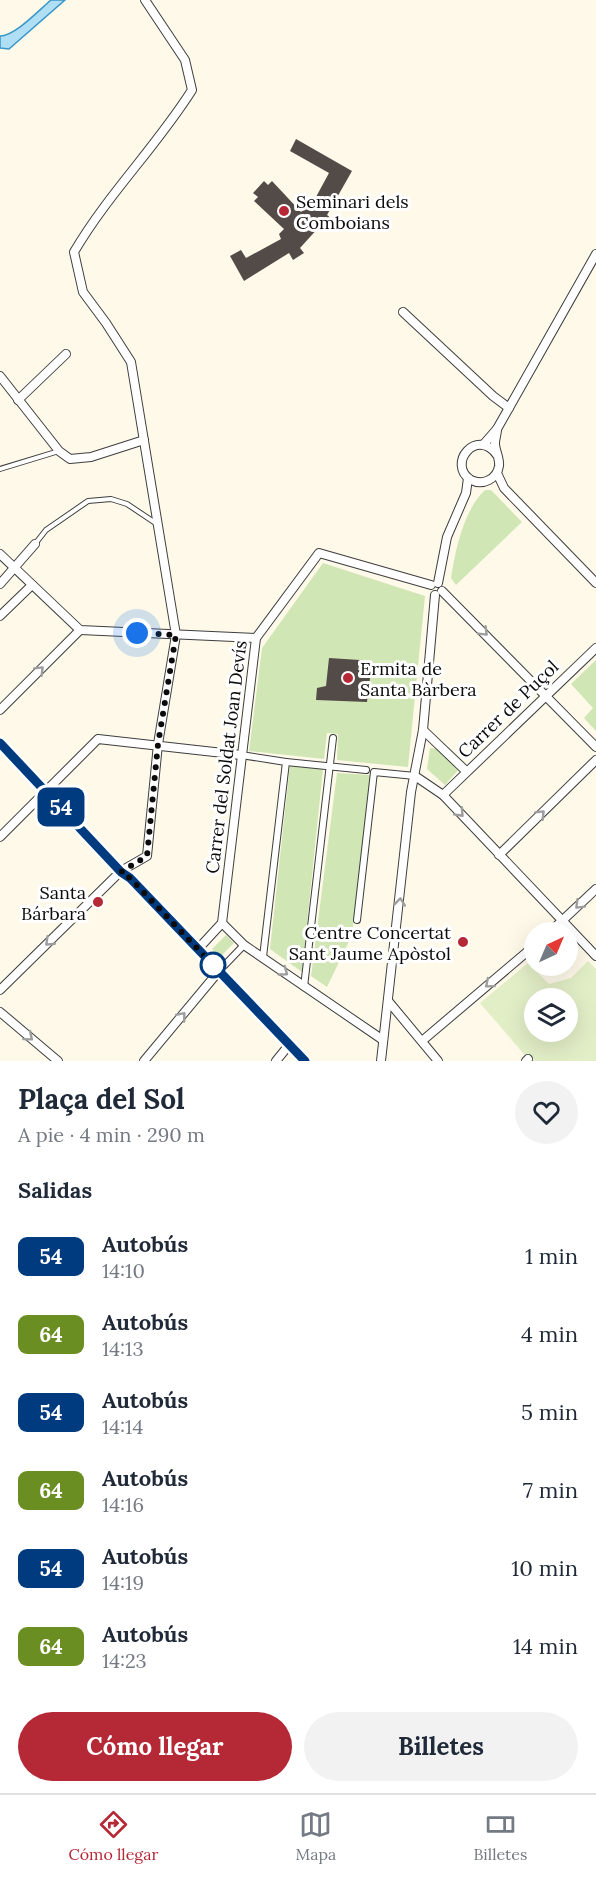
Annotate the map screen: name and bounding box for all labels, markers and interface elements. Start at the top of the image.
place label: Seminari dels Comboians [296,190,409,234]
marker: Seminari dels Comboians [277,204,291,218]
your location [122,618,152,648]
one-way arrow [476,625,487,636]
street label: Carrer del Soldat Joan Devís [200,639,252,875]
street label: Carrer de Puçol [453,655,563,763]
place label: Ermita de Santa Bàrbera [360,657,477,701]
one-way arrow [33,667,44,677]
marker: Ermita de Santa Bàrbera [341,671,355,685]
line badge: 54 [34,788,88,826]
text: 54 [49,794,73,821]
one-way arrow [452,806,463,817]
one-way arrow [533,811,544,822]
place label: Santa Bárbara [21,881,86,925]
marker: Santa Bárbara [91,895,105,909]
one-way arrow [393,898,406,907]
one-way arrow [576,898,587,909]
place label: Centre Concertat Sant Jaume Apòstol [289,921,451,965]
north arrow [524,922,578,976]
map controls [524,922,578,1042]
one-way arrow [46,935,56,946]
marker: Centre Concertat Sant Jaume Apòstol [456,935,470,949]
unlabelled marker [200,952,226,978]
one-way arrow [277,965,288,976]
one-way arrow [485,977,496,988]
button: layers [524,988,578,1042]
one-way arrow [174,1012,185,1023]
one-way arrow [22,1029,33,1040]
text: Plaça del Sol [18,1081,185,1117]
button: heart [515,1081,578,1144]
text: A pie · 4 min · 290 m [18,1122,205,1147]
text: Salidas [18,1176,92,1204]
text: Autobús [102,1230,188,1258]
text: 1 min [525,1242,578,1270]
text: 54 [39,1243,63,1270]
text: 14:10 [102,1258,145,1283]
text: Autobús [102,1308,188,1336]
text: 4 min [521,1320,578,1348]
text: 64 [39,1321,63,1348]
text: 14:13 [102,1336,144,1361]
text: Autobús [102,1386,188,1414]
text: 5 min [521,1398,578,1426]
text: 54 [39,1399,63,1426]
text: 14:14 [102,1414,143,1439]
text: Autobús [102,1464,188,1492]
text: 7 min [523,1476,578,1504]
text: 64 [39,1477,63,1504]
text: 14:16 [102,1492,144,1517]
text: Autobús [102,1542,188,1570]
text: 10 min [511,1554,578,1582]
text: 54 [39,1555,63,1582]
text: 14:19 [102,1570,144,1595]
text: Autobús [102,1620,188,1648]
text: 14 min [513,1632,578,1660]
text: 64 [39,1633,63,1660]
text: 14:23 [102,1648,147,1673]
button: Cómo llegar [18,1712,292,1781]
button: Billetes [304,1712,578,1781]
tab: Cómo llegar [69,1808,158,1864]
tab: Mapa [296,1808,336,1864]
tab: Billetes [474,1808,527,1864]

